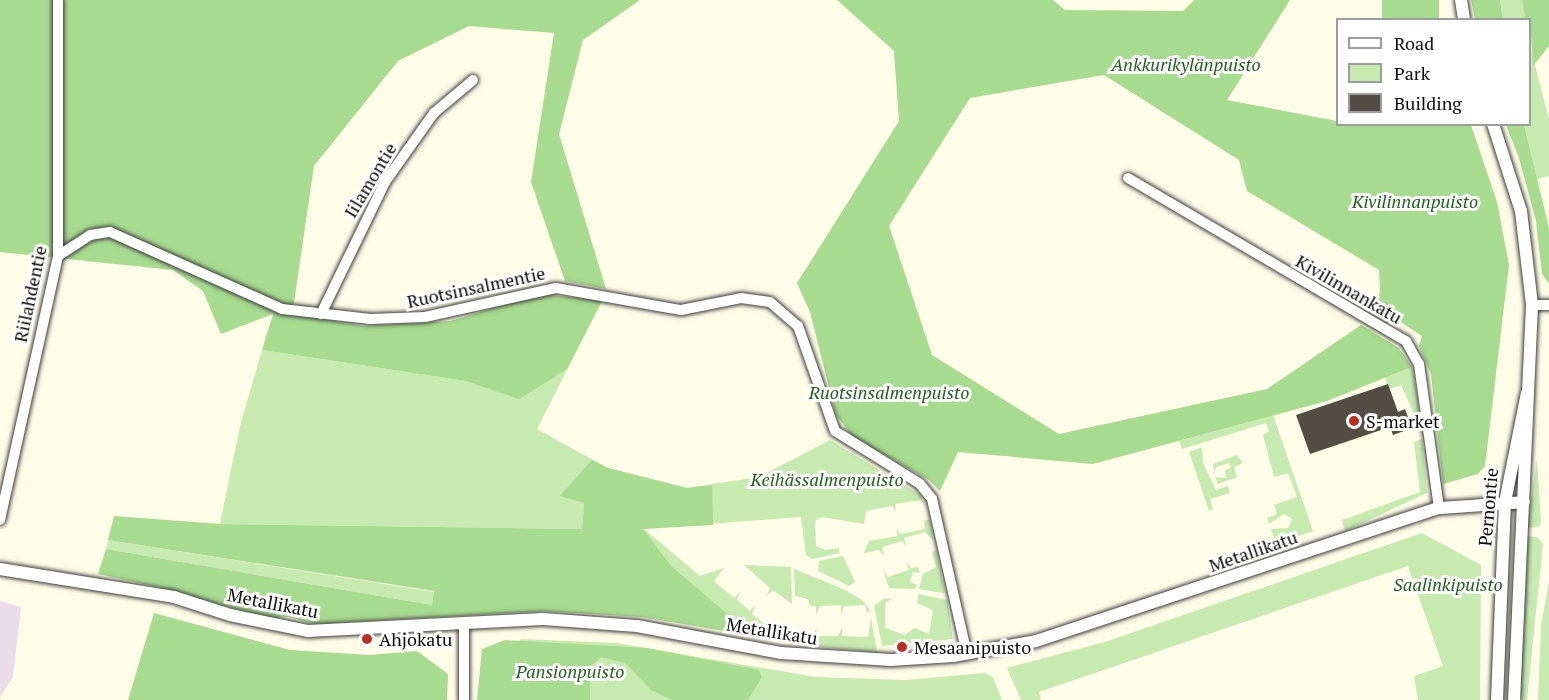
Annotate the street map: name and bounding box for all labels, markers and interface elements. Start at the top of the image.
legend [1336,18,1531,126]
text: Road [1394,31,1434,55]
park label: Ankkurikylänpuisto [1111,53,1261,75]
text: Park [1394,61,1430,85]
text: Building [1394,91,1462,115]
street label: Iilamontie [339,139,401,221]
park label: Kivilinnanpuisto [1352,190,1478,212]
street label: Riilahdentie [9,244,51,344]
street label: Kivilinnankatu [1292,250,1406,328]
street label: Ruotsinsalmentie [405,262,547,312]
park label: Ruotsinsalmenpuisto [809,381,969,403]
place label: S-market [1366,410,1440,432]
marker: S-market [1347,414,1361,428]
street label: Pernontie [1474,467,1502,547]
park label: Keihässalmenpuisto [750,468,904,490]
street label: Metallikatu [1206,526,1300,576]
park label: Saalinkipuisto [1393,573,1503,595]
street label: Metallikatu [226,584,320,622]
street label: Metallikatu [725,613,819,649]
place label: Ahjokatu [379,628,452,650]
marker: Ahjokatu [360,632,374,646]
place label: Mesaanipuisto [914,636,1031,658]
marker: Mesaanipuisto [895,640,909,654]
park label: Pansionpuisto [516,660,624,682]

